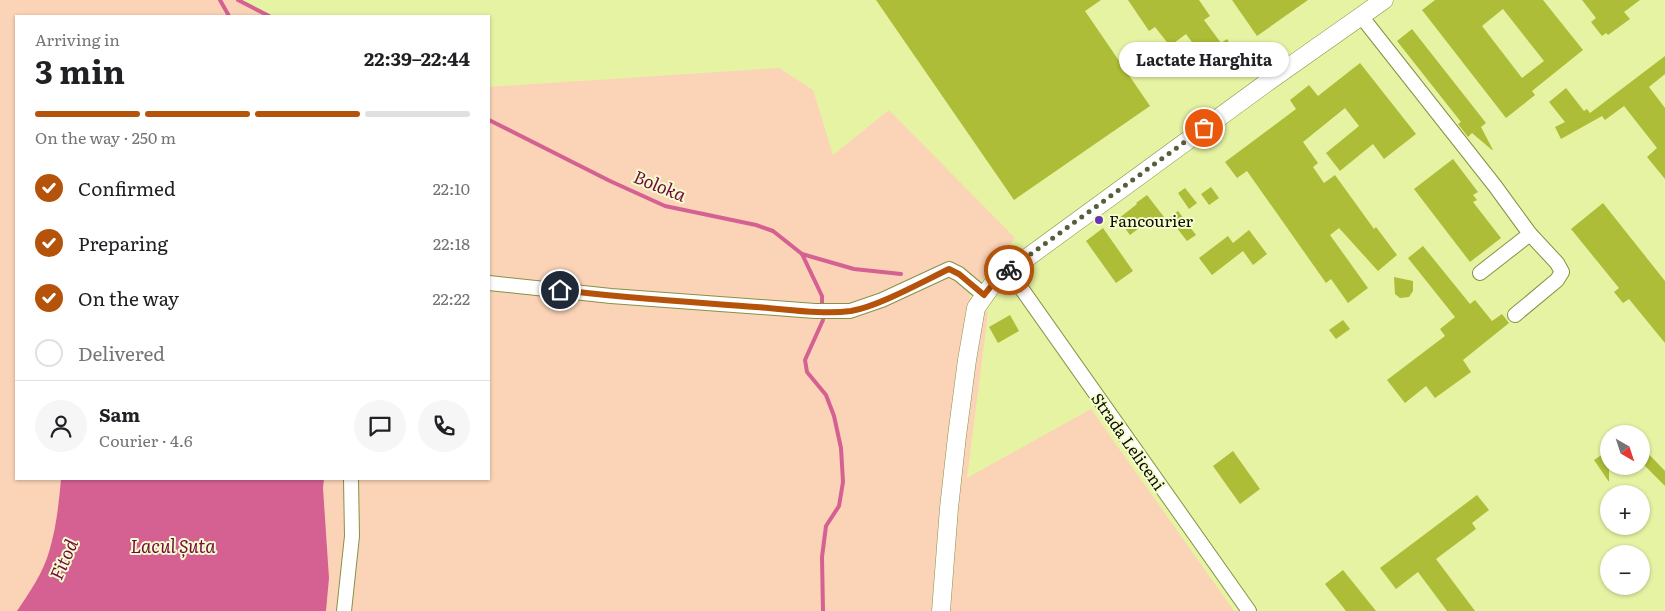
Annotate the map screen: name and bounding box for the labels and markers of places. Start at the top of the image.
callout: Lactate Harghita [1119,43,1289,78]
pin [1183,107,1225,149]
place label: Fancourier [1109,208,1194,232]
marker: Fancourier [1093,214,1105,226]
pin [539,269,581,311]

